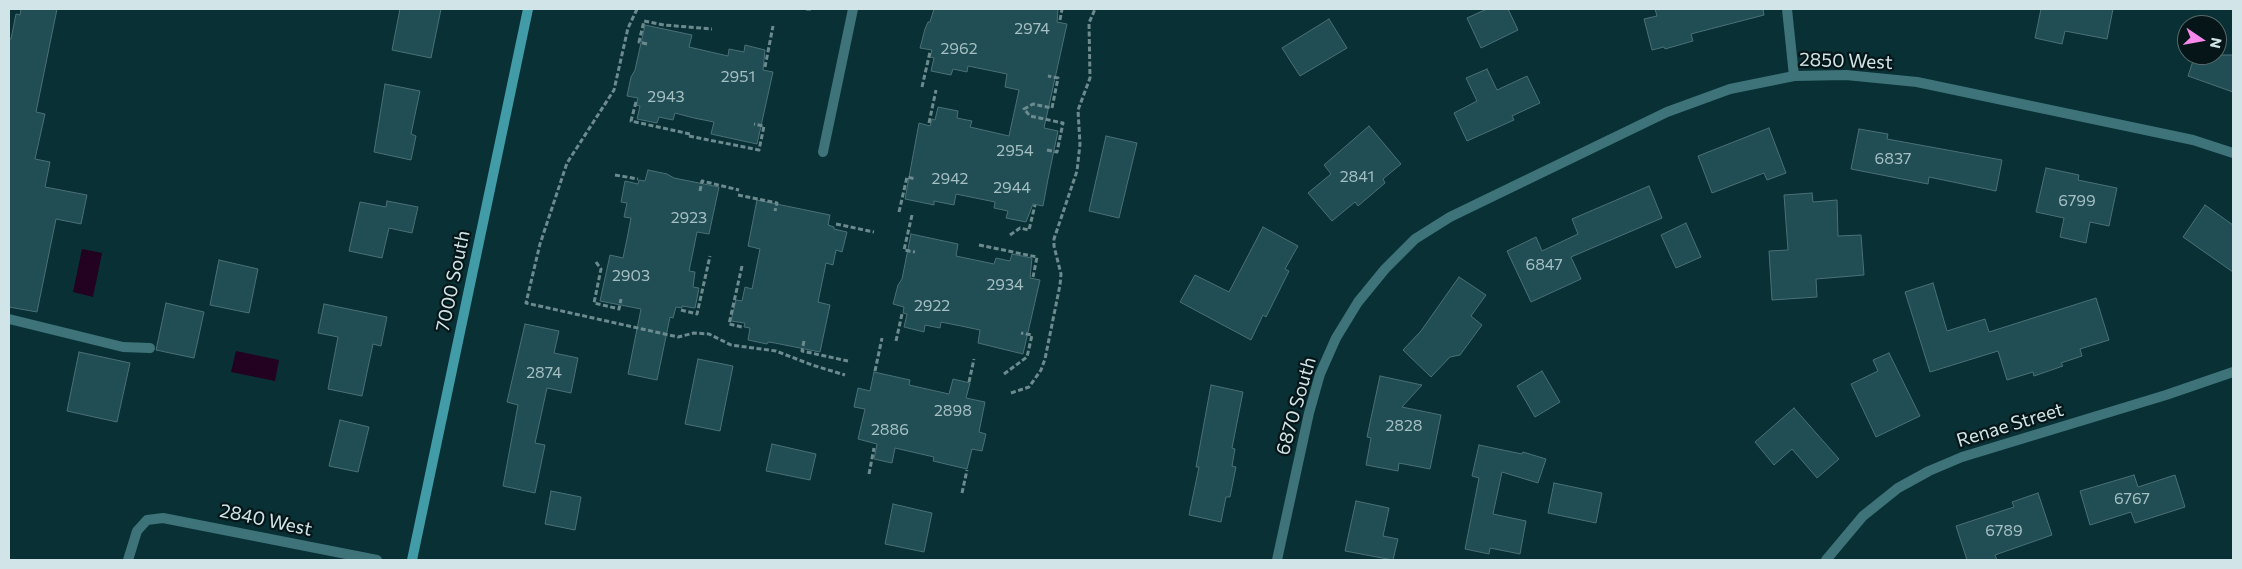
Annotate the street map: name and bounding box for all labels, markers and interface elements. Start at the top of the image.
north arrow [2177,15,2227,65]
house number: 2974 [1014,19,1050,39]
text: N [2207,36,2226,50]
house number: 2962 [940,39,978,59]
street label: 2850 West [1799,48,1893,74]
house number: 2951 [721,67,755,87]
house number: 2943 [647,87,685,107]
house number: 2954 [996,141,1034,161]
house number: 6837 [1875,149,1911,169]
house number: 2841 [1340,167,1374,187]
house number: 2942 [932,169,968,189]
house number: 2944 [993,178,1031,198]
house number: 6799 [2058,191,2096,211]
house number: 2923 [671,208,707,228]
street label: 7000 South [431,228,475,334]
house number: 6847 [1525,255,1563,275]
house number: 2903 [612,266,650,286]
house number: 2934 [986,275,1024,295]
house number: 2922 [914,296,950,316]
street label: 6870 South [1271,354,1321,458]
house number: 2874 [526,363,562,383]
street label: Renae Street [1954,398,2066,452]
house number: 2898 [934,401,972,421]
house number: 2828 [1385,416,1423,436]
house number: 2886 [871,420,909,440]
house number: 6767 [2114,489,2150,509]
street label: 2840 West [218,499,314,541]
house number: 6789 [1985,521,2023,541]

